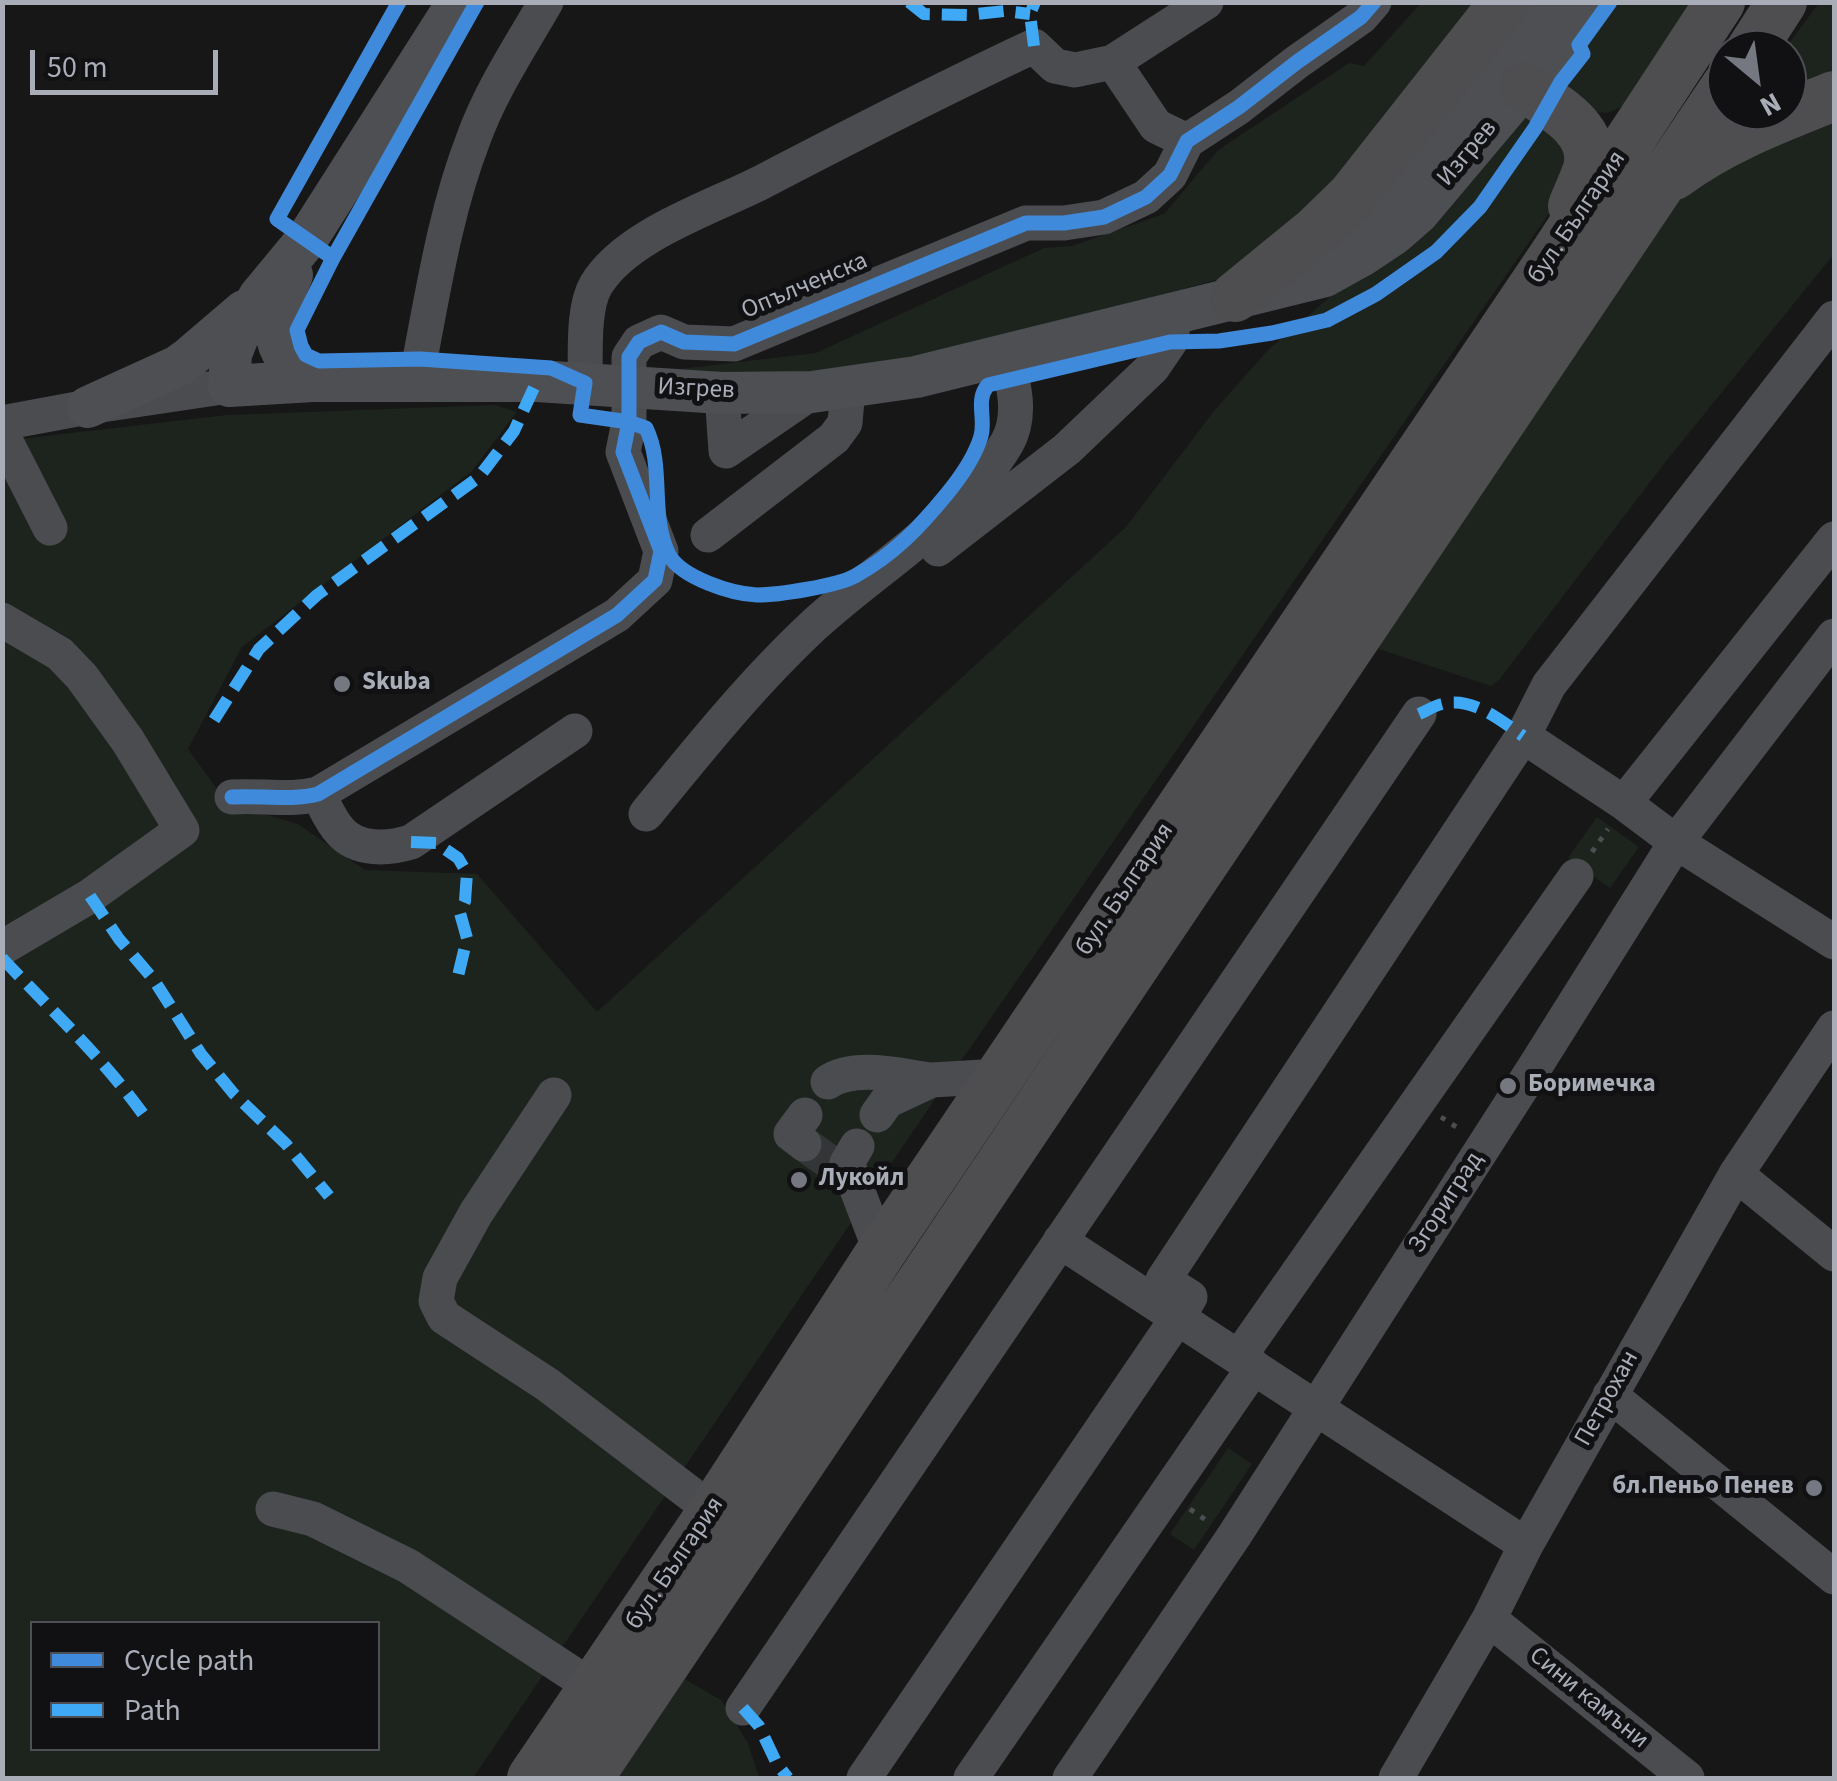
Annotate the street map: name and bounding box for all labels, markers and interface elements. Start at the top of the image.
scale bar [35,30,222,92]
north arrow [1707,30,1807,130]
text: 50 m [47,46,108,89]
text: N [1753,82,1788,126]
street label: Изгрев [1432,115,1504,193]
street label: бул. България [1523,146,1633,290]
street label: Опълченска [737,247,873,327]
street label: Изгрев [657,373,735,407]
place label: Skuba [362,669,431,699]
marker: Skuba [331,673,353,695]
street label: бул. България [1071,818,1181,962]
place label: Боримечка [1528,1071,1656,1101]
marker: Боримечка [1497,1075,1519,1097]
street label: Згориград [1403,1147,1491,1259]
place label: Лукойл [819,1165,904,1195]
marker: Лукойл [788,1169,810,1191]
street label: Петрохан [1570,1346,1646,1452]
place label: бл.Пеньо Пенев [1612,1473,1794,1503]
marker: бл.Пеньо Пенев [1803,1477,1825,1499]
street label: бул. България [621,1492,731,1636]
legend [30,1621,380,1751]
text: Cycle path [124,1639,254,1682]
street label: Сини камъни [1522,1642,1654,1756]
text: Path [124,1689,181,1732]

